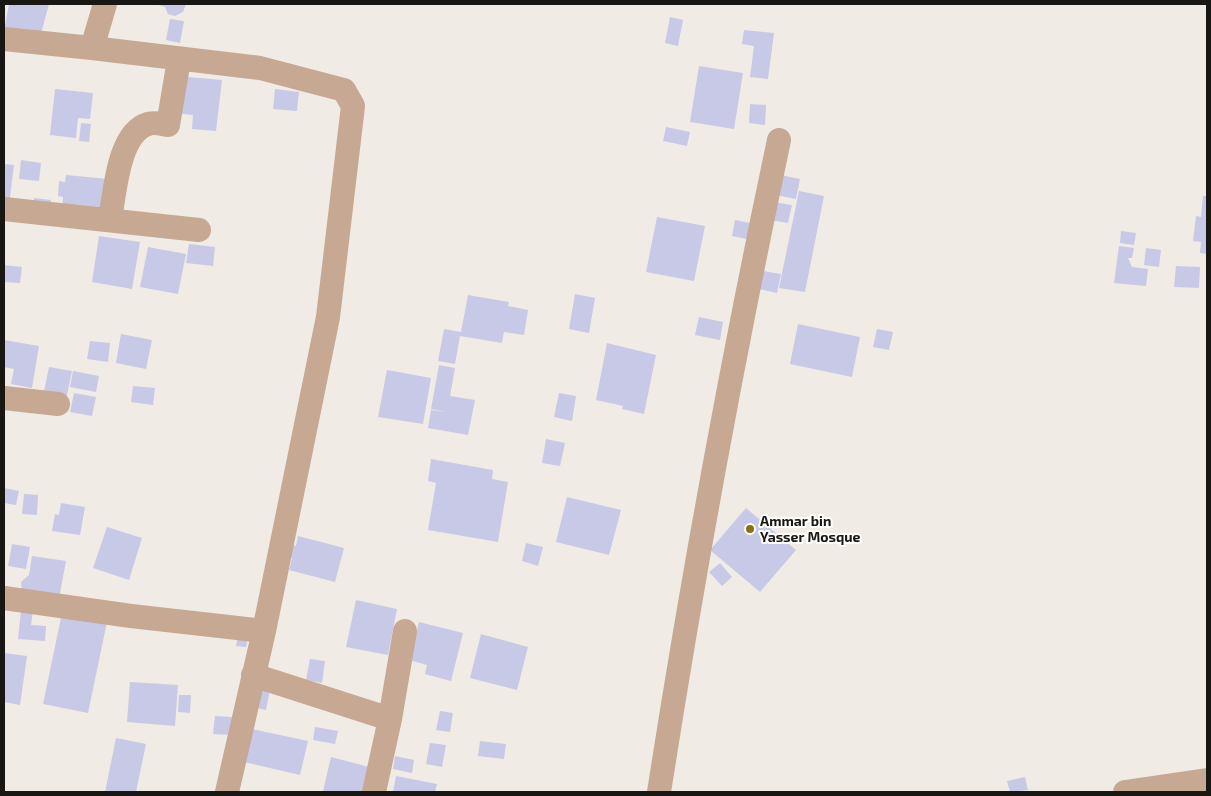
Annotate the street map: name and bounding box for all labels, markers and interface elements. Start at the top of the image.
place label: Ammar bin Yasser Mosque [760,513,860,546]
marker: Ammar bin Yasser Mosque [744,523,756,535]

